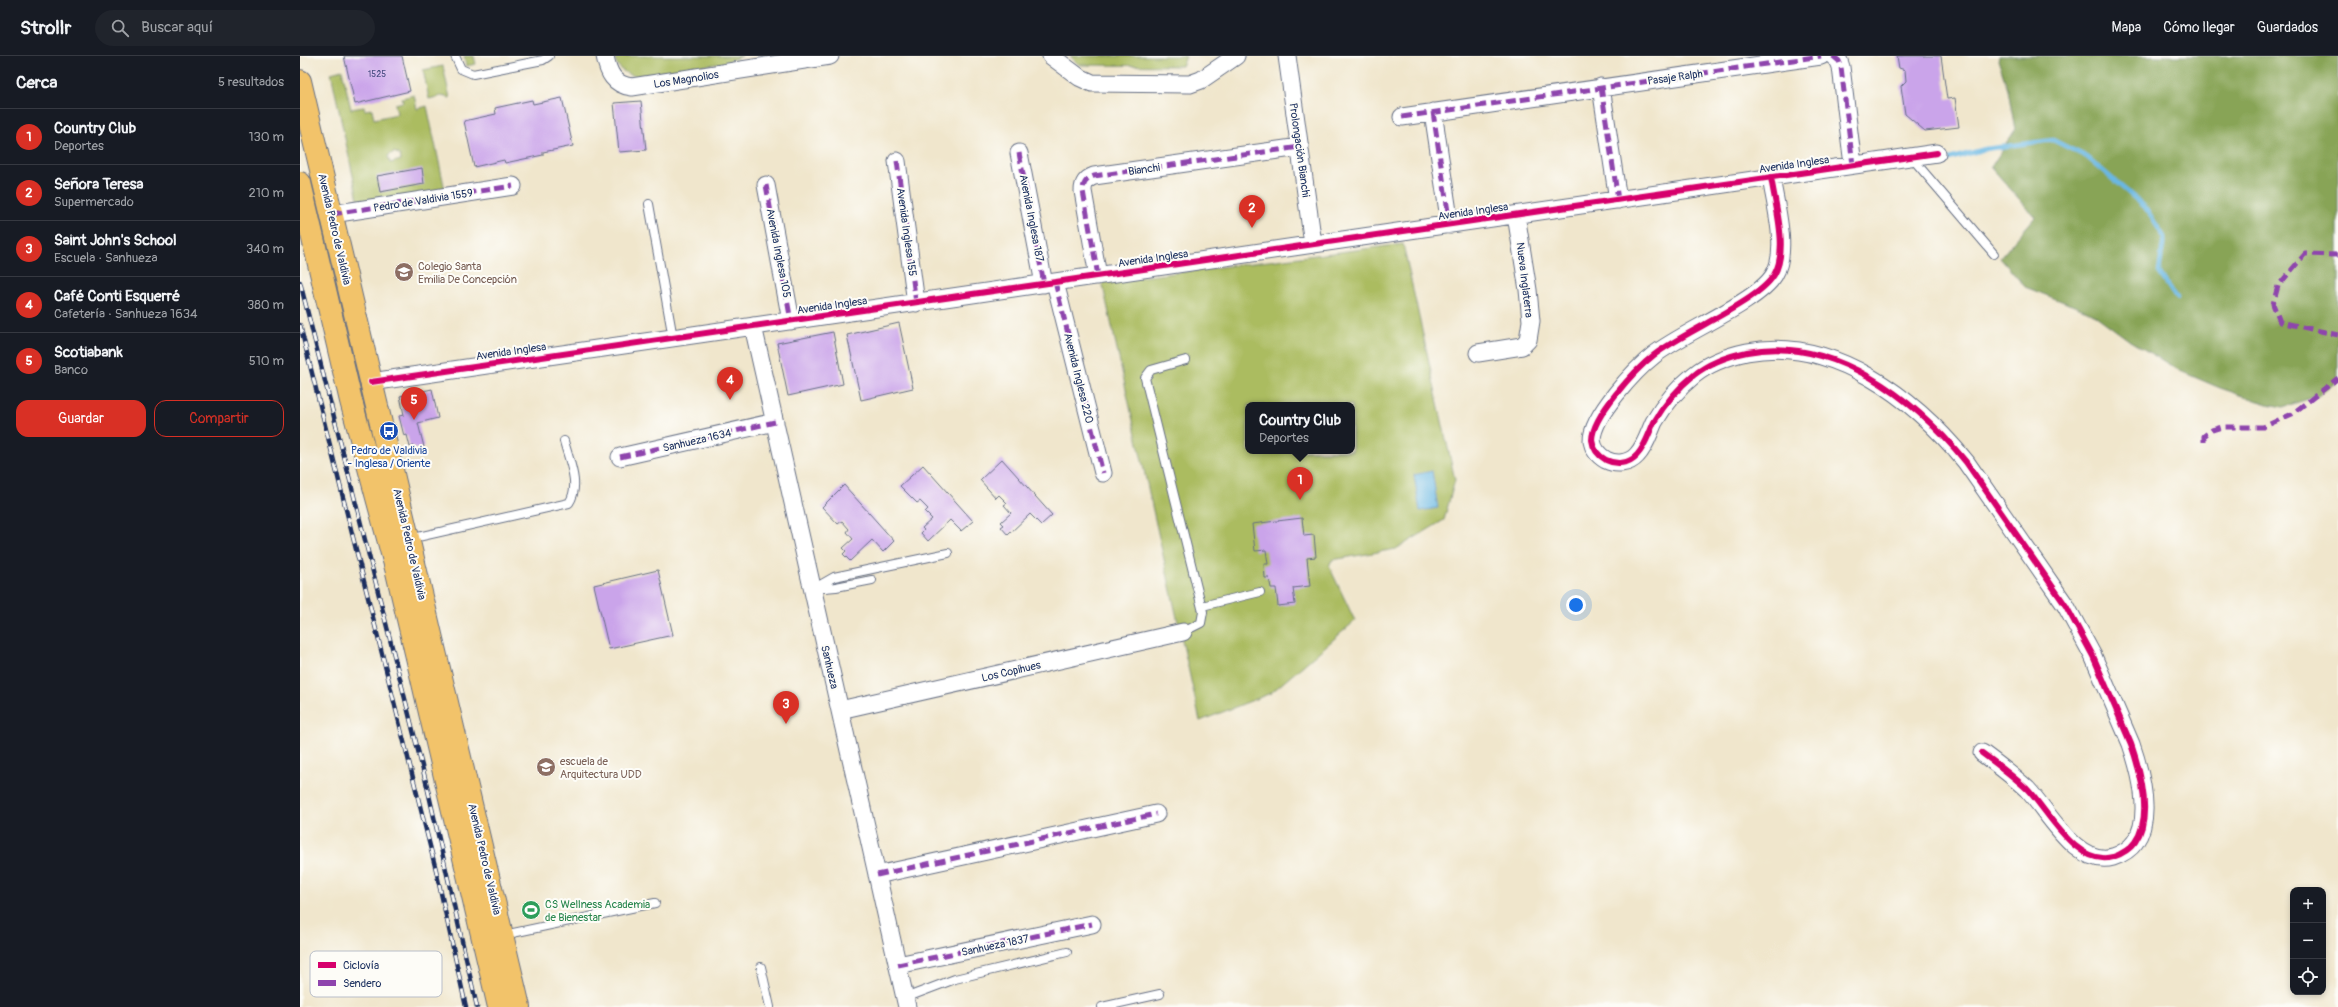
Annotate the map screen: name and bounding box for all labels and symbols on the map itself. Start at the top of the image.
street label: Pasaje Ralph [1647,67,1703,88]
street label: Los Magnolios [653,68,720,91]
house number: 1525 [368,69,386,80]
street label: Prolongación Bianchi [1286,102,1313,198]
street label: Avenida Inglesa [1758,153,1830,176]
street label: Bianchi [1127,161,1161,178]
street label: Avenida Pedro de Valdivia [315,172,354,286]
street label: Avenida Inglesa 187 [1017,173,1046,263]
street label: Pedro de Valdivia 1559 [372,186,474,215]
street label: Avenida Inglesa 155 [894,187,919,277]
pin: 2 [1239,195,1265,228]
street label: Avenida Inglesa [1437,200,1509,223]
street label: Avenida Inglesa 105 [763,207,794,299]
street label: Nueva Inglaterra [1513,242,1536,319]
street label: Avenida Inglesa [1117,247,1189,270]
place label: Colegio Santa Emilia De Concepción [418,260,517,286]
school or university icon: Colegio Santa Emilia De Concepción [393,261,415,283]
street label: Avenida Inglesa [796,294,868,317]
street label: Avenida Inglesa 220 [1061,332,1096,425]
street label: Avenida Inglesa [475,340,547,363]
pin: 4 [717,367,743,400]
pin: 5 [401,387,427,420]
bus stop icon: Pedro de Valdivia - Inglesa / Oriente [378,420,400,442]
street label: Sanhueza 1634 [662,426,733,455]
place label: Pedro de Valdivia - Inglesa / Oriente [348,444,431,470]
pin: 1 [1287,467,1313,500]
street label: Avenida Pedro de Valdivia [390,487,429,601]
your location [1566,595,1586,615]
street label: Sanhueza [818,644,841,690]
street label: Los Copihues [980,658,1042,685]
pin: 3 [773,691,799,724]
place label: escuela de Arquitectura UDD [560,755,642,781]
school or university icon: escuela de Arquitectura UDD [535,756,557,778]
street label: Avenida Pedro de Valdivia [465,802,504,916]
place label: CS Wellness Academia de Bienestar [545,898,650,924]
sports icon: CS Wellness Academia de Bienestar [520,899,542,921]
street label: Sanhueza 1837 [960,932,1030,959]
legend [310,951,442,997]
text: Ciclovía [343,959,379,972]
text: Sendero [343,977,381,990]

